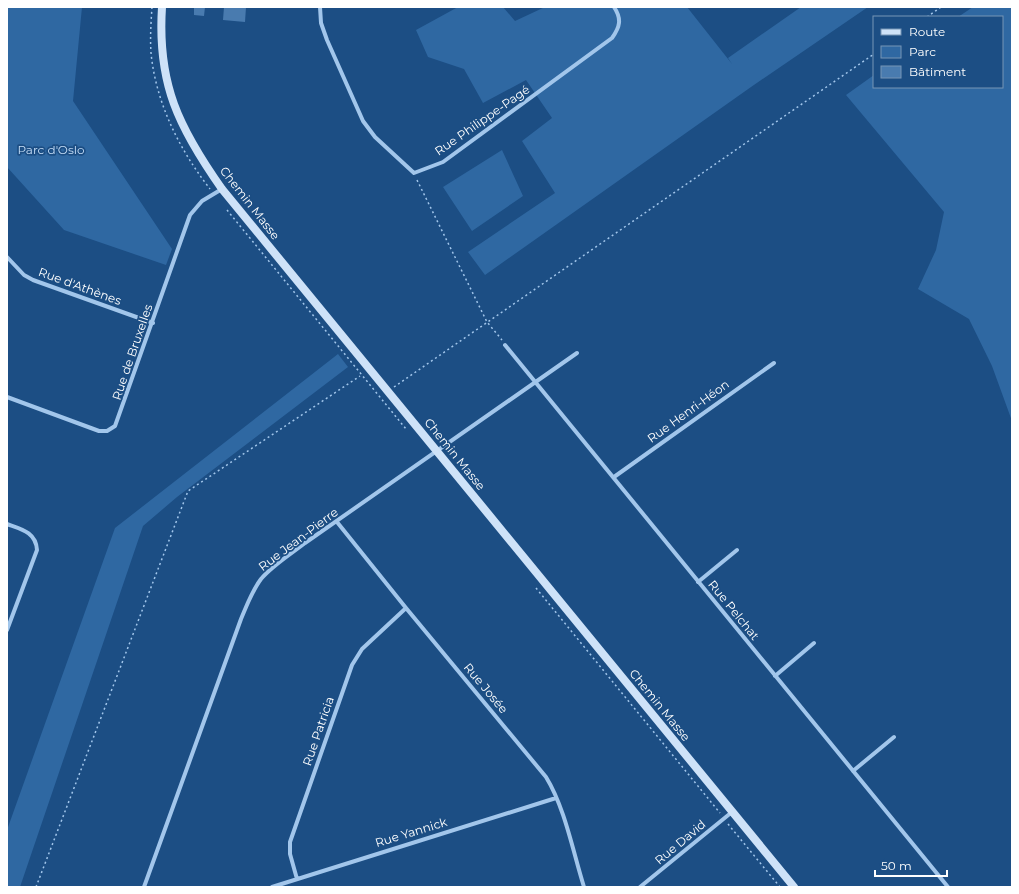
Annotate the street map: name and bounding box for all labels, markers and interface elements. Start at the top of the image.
legend [873,16,1003,88]
text: Route [909,24,945,39]
text: Parc [909,44,936,59]
text: Bâtiment [909,64,966,79]
street label: Rue Philippe-Pagé [432,82,532,158]
park label: Parc d'Oslo [17,142,85,157]
street label: Chemin Masse [217,163,283,243]
street label: Rue d'Athènes [36,264,124,308]
street label: Rue de Bruxelles [109,302,156,402]
street label: Rue Henri-Héon [644,376,732,446]
street label: Chemin Masse [421,415,489,493]
street label: Rue Jean-Pierre [255,504,341,574]
street label: Rue Pelchat [705,577,763,643]
street label: Rue Josée [461,660,511,716]
street label: Chemin Masse [626,666,694,744]
street label: Rue Patricia [299,694,337,768]
street label: Rue Yannick [373,814,450,850]
street label: Rue David [651,816,709,868]
scale bar [875,852,947,878]
text: 50 m [881,858,912,873]

